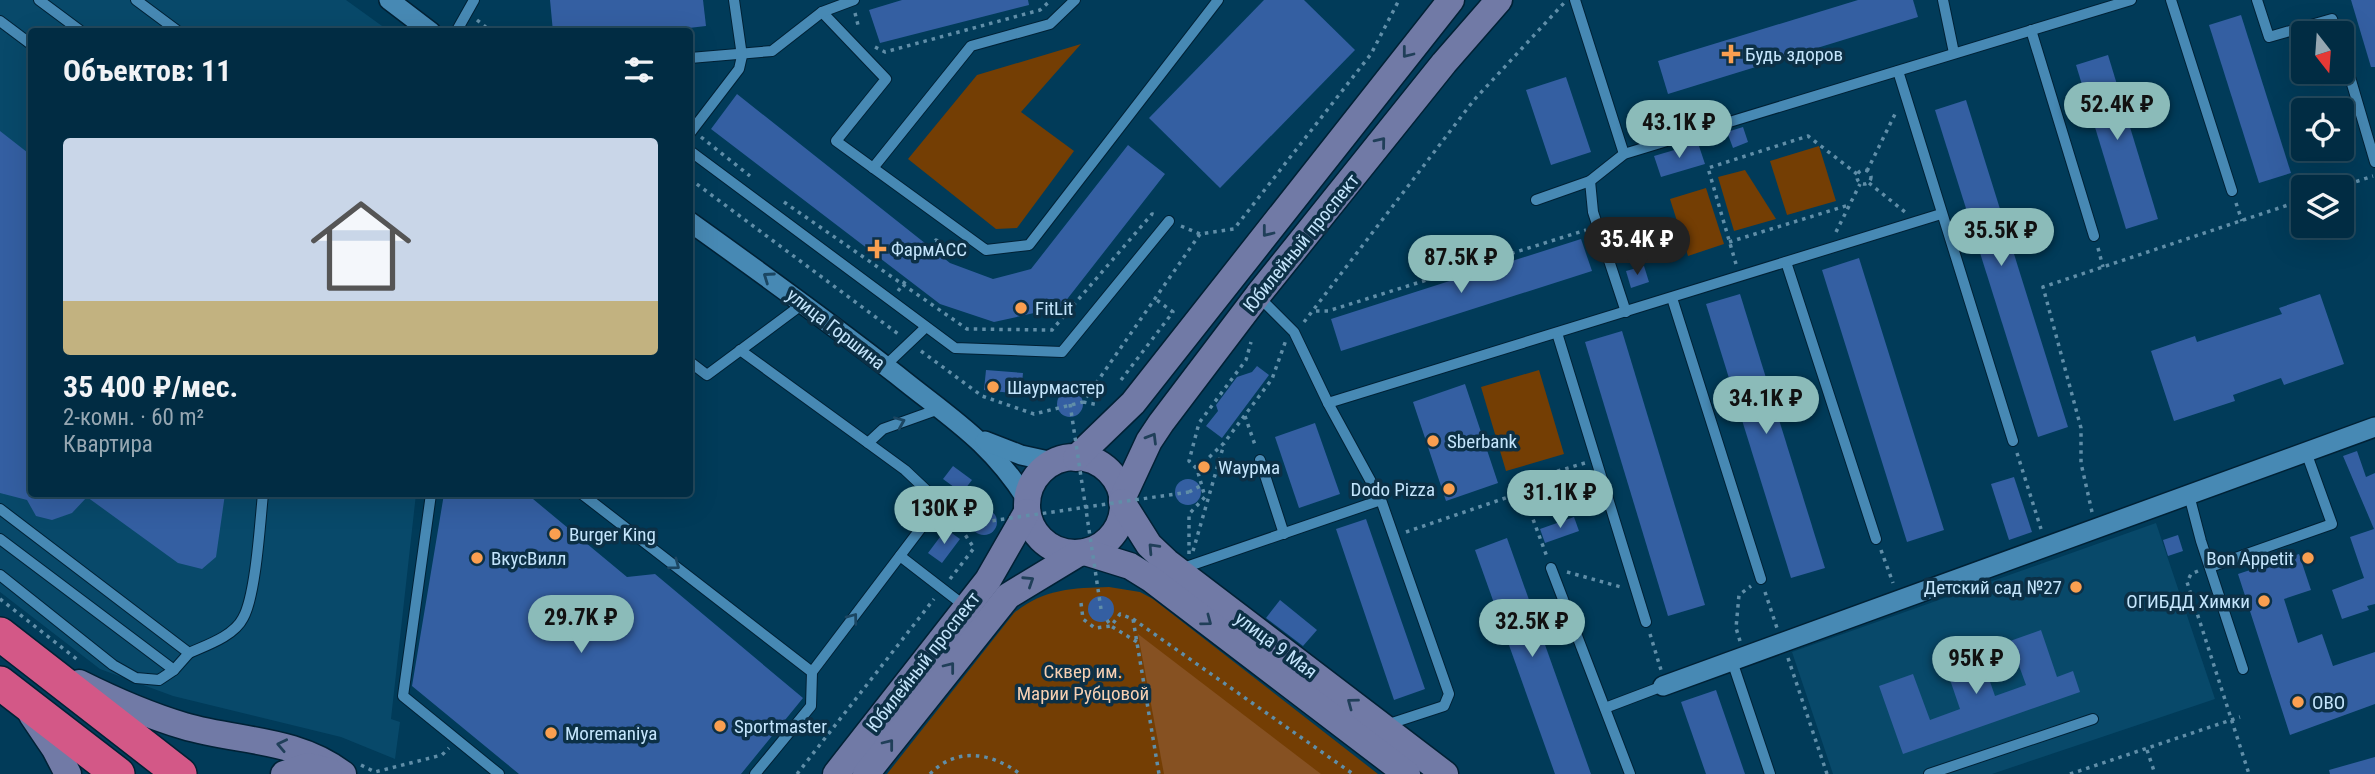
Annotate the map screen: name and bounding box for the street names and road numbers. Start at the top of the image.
street label: Юбилейный проспект [1238,169,1364,317]
street label: улица Горшина [782,283,890,375]
street label: Юбилейный проспект [861,587,985,737]
street label: улица 9 Мая [1230,607,1322,683]

